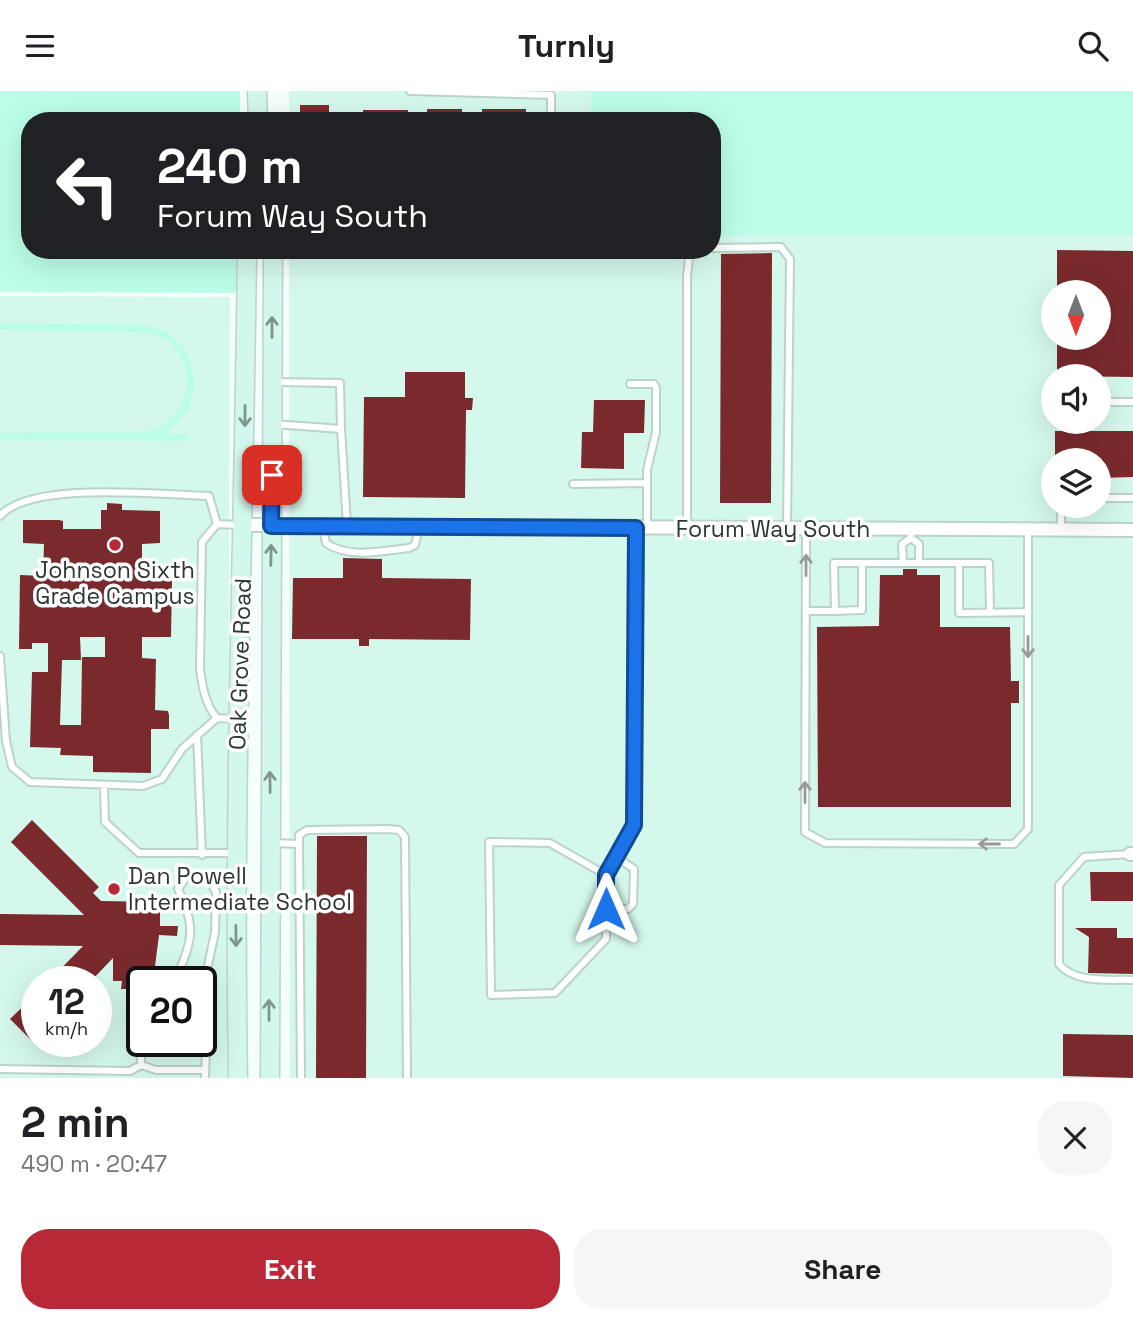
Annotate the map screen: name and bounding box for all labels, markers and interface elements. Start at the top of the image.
text: Turnly [518,26,615,66]
icon: menu [21,27,59,65]
icon: search [1074,27,1112,65]
text: 240 m [157,135,303,197]
icon: left [42,140,133,231]
text: Forum Way South [157,196,428,236]
north arrow [1041,280,1111,350]
map controls [1041,280,1111,518]
one-way arrow [265,316,279,339]
button: sound [1041,364,1111,434]
one-way arrow [238,405,252,428]
pin [242,445,302,505]
button: layers [1041,448,1111,518]
icon: arrive [253,456,291,494]
street label: Forum Way South [676,514,870,544]
marker: Johnson Sixth Grade Campus [107,537,123,553]
one-way arrow [264,544,278,567]
one-way arrow [799,553,813,576]
place label: Johnson Sixth Grade Campus [35,555,195,611]
street label: Oak Grove Road [222,578,258,750]
one-way arrow [1021,635,1035,658]
one-way arrow [263,771,277,794]
one-way arrow [798,781,812,804]
one-way arrow [978,837,1001,851]
place label: Dan Powell Intermediate School [128,861,352,917]
position arrow [569,872,643,946]
marker: Dan Powell Intermediate School [106,881,122,897]
one-way arrow [229,924,242,947]
speed limit sign: 20 [126,966,217,1057]
text: 12 [48,980,85,1024]
one-way arrow [262,999,276,1022]
text: km/h [45,1017,88,1040]
text: 2 min [21,1096,130,1149]
button: close [1038,1101,1112,1175]
text: 490 m · 20:47 [21,1149,167,1179]
button: Exit [21,1229,560,1309]
button: Share [574,1229,1112,1309]

